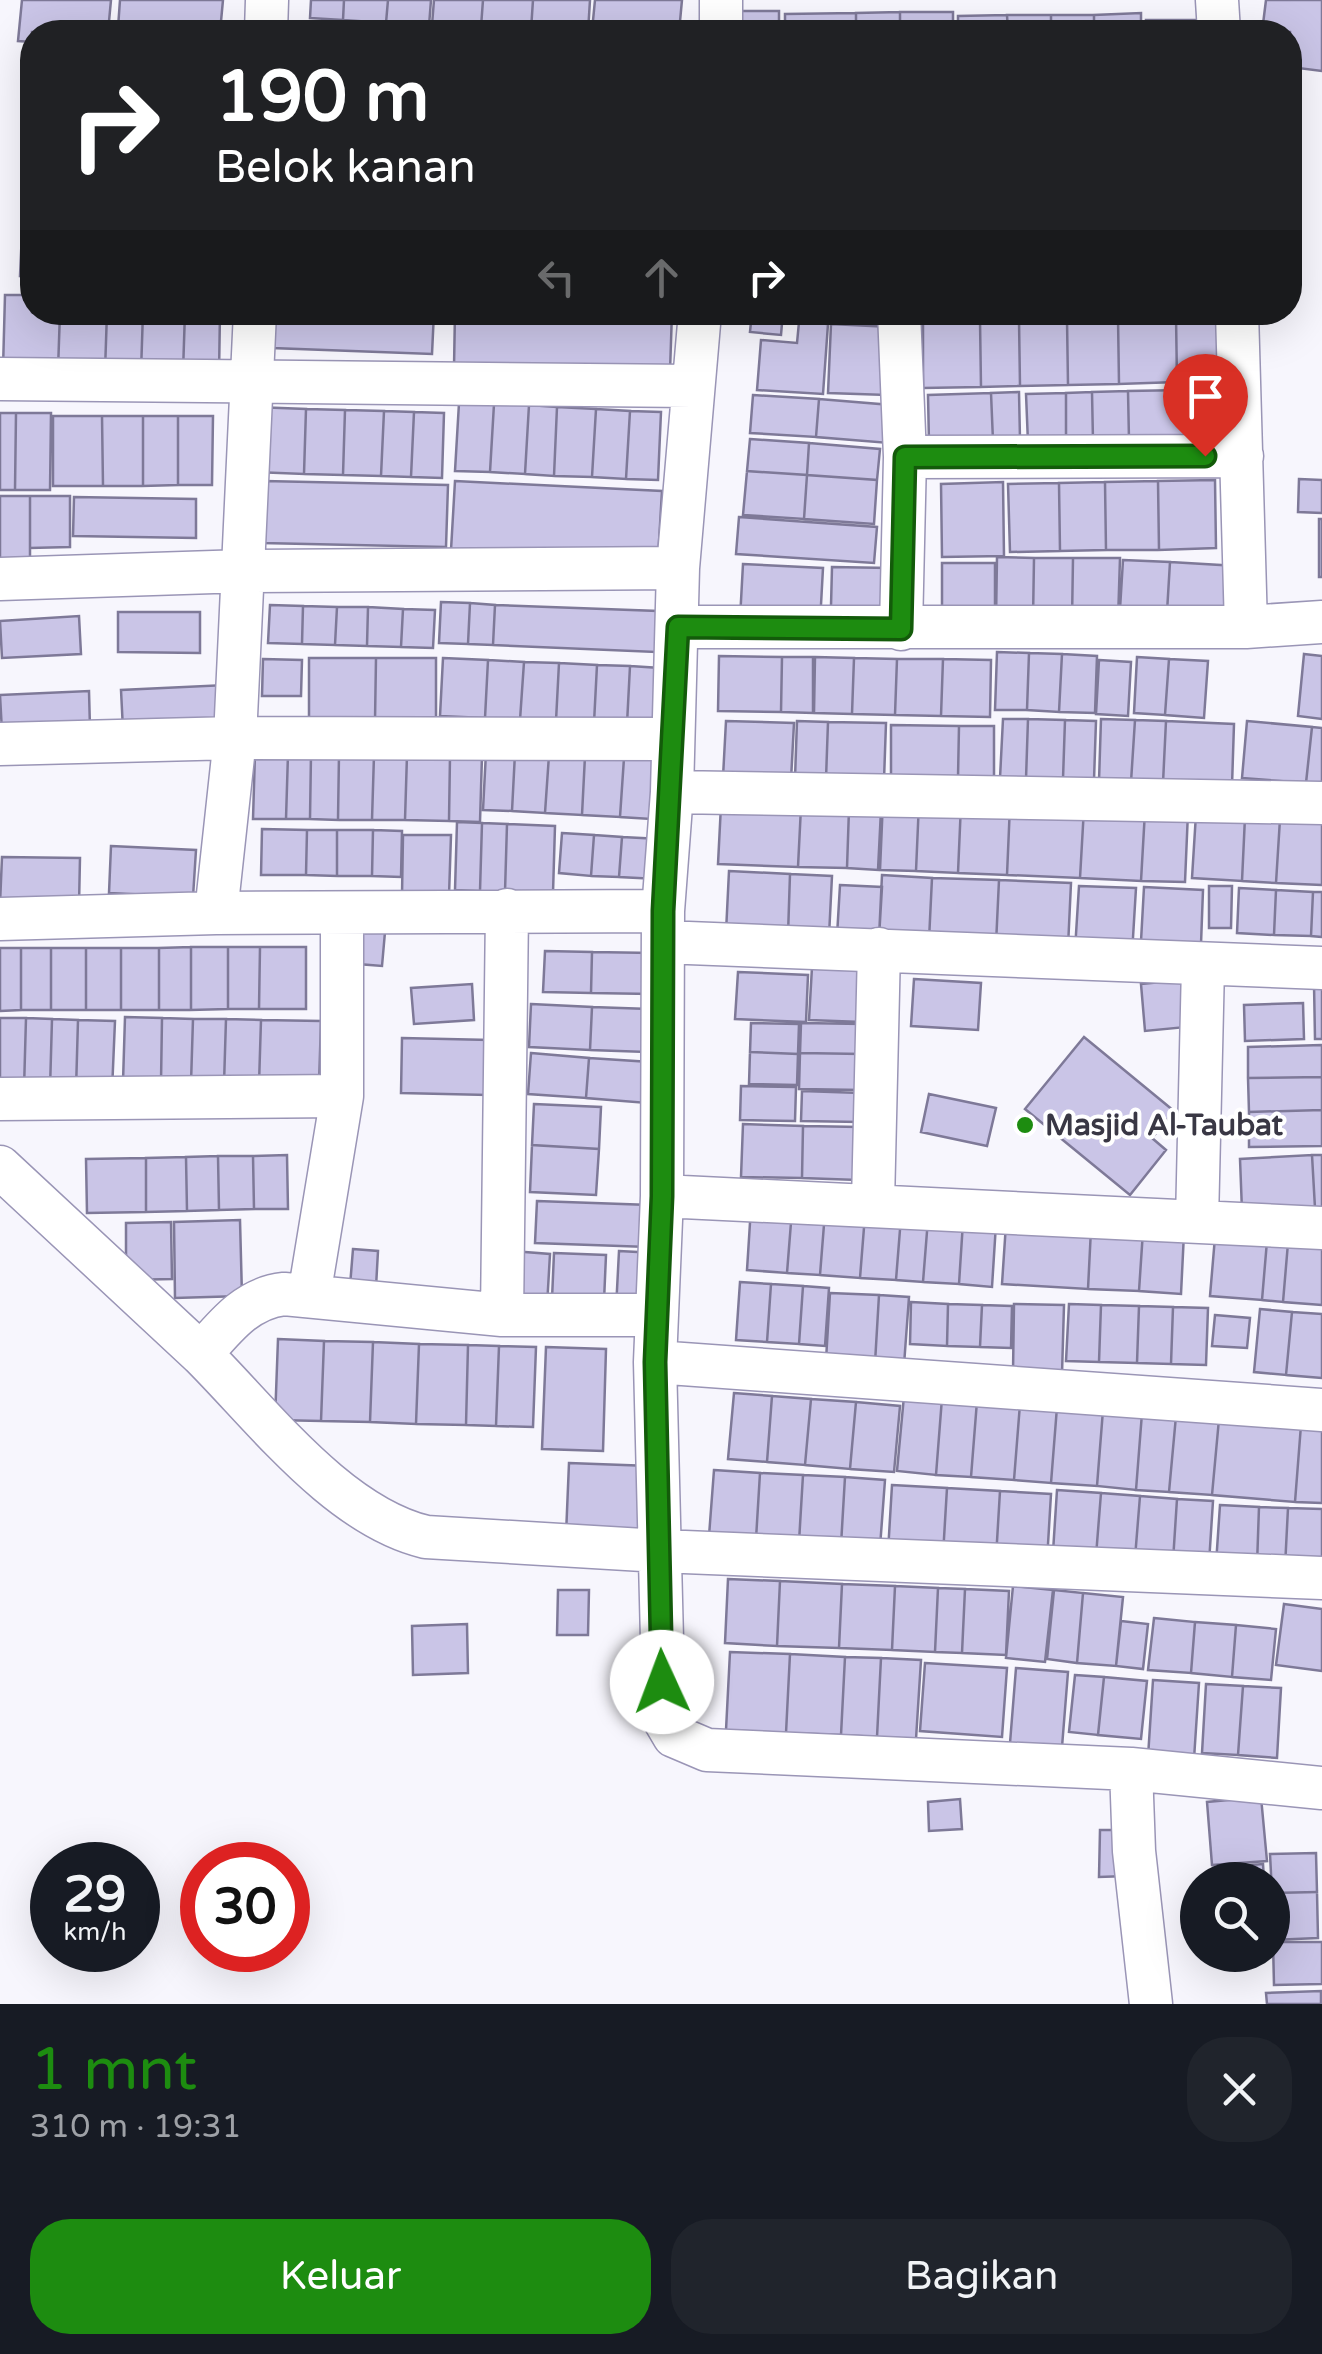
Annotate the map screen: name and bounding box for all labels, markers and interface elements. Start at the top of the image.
text: 190 m [215,56,429,140]
icon: right [50,60,180,190]
text: Belok kanan [215,141,476,195]
icon: left [529,250,584,305]
icon: ahead [634,250,689,305]
icon: right [739,250,794,305]
pin [1163,354,1248,457]
icon: arrive [1178,369,1233,424]
place label: Masjid Al-Taubat [1045,1107,1284,1144]
marker: Masjid Al-Taubat [1014,1114,1036,1136]
position arrow [610,1630,714,1734]
speed limit sign: 30 [180,1842,310,1972]
map controls [1180,1862,1290,1972]
button: search [1180,1862,1290,1972]
text: 29 [64,1865,126,1925]
text: km/h [64,1917,126,1947]
text: 1 mnt [30,2034,197,2106]
button: close [1187,2037,1292,2142]
text: 310 m · 19:31 [30,2108,242,2146]
button: Keluar [30,2219,651,2334]
button: Bagikan [671,2219,1292,2334]

